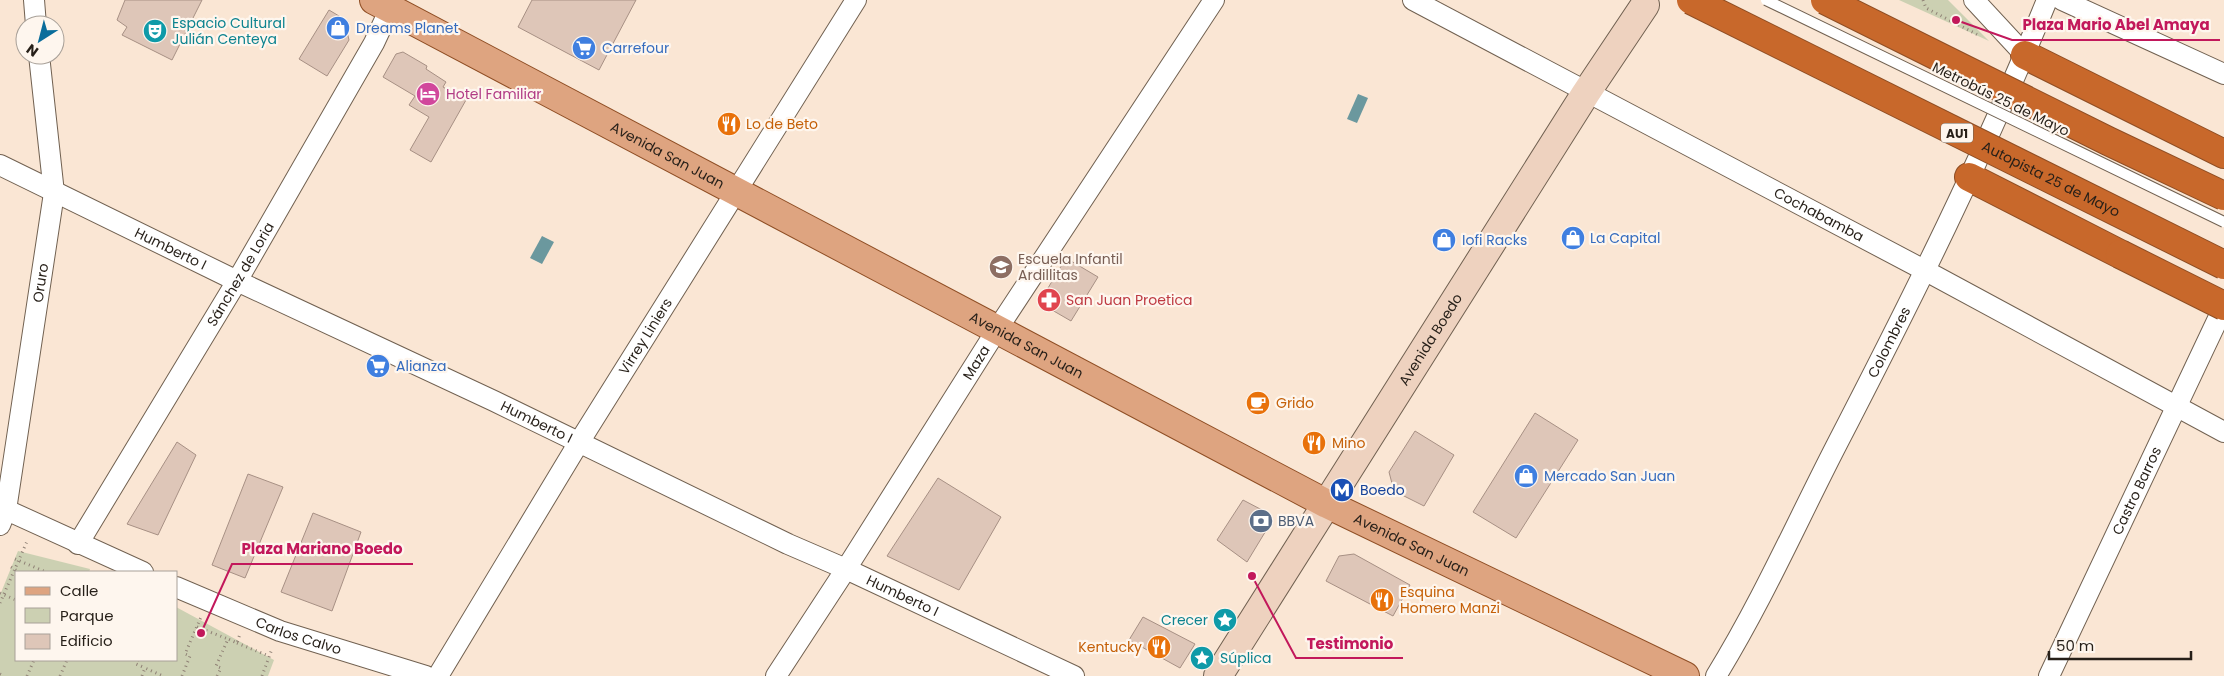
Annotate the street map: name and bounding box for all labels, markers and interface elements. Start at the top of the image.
callout: Plaza Mario Abel Amaya [2012,10,2220,40]
place label: Espacio Cultural Julián Centeya [172,13,285,49]
text: Plaza Mario Abel Amaya [2022,14,2210,35]
north arrow [15,15,65,65]
shop icon: Dreams Planet [325,15,351,41]
theatre icon: Espacio Cultural Julián Centeya [142,18,168,44]
place label: Dreams Planet [356,18,458,38]
supermarket icon: Carrefour [571,35,597,61]
place label: Carrefour [602,38,669,58]
text: N [22,39,42,62]
street label: Metrobús 25 de Mayo [1929,57,2073,141]
hotel icon: Hotel Familiar [415,81,441,107]
place label: Hotel Familiar [446,84,542,104]
restaurant icon: Lo de Beto [716,111,742,137]
place label: Lo de Beto [746,114,818,134]
street label: Avenida San Juan [607,117,728,194]
road number: AU1 [1941,124,1973,142]
street label: Autopista 25 de Mayo [1978,136,2123,222]
street label: Cochabamba [1770,182,1867,246]
street label: Sánchez de Loria [202,218,279,330]
street label: Humberto I [131,222,210,275]
shop icon: La Capital [1560,225,1586,251]
shop icon: Iofi Racks [1431,227,1457,253]
place label: La Capital [1590,228,1660,248]
place label: Iofi Racks [1462,230,1527,250]
place label: Escuela Infantil Ardillitas [1018,249,1123,285]
school or university icon: Escuela Infantil Ardillitas [988,254,1014,280]
street label: Oruro [28,262,53,304]
pharmacy icon: San Juan Proetica [1036,287,1062,313]
street label: Avenida Boedo [1394,289,1467,390]
place label: San Juan Proetica [1066,290,1192,310]
street label: Virrey Liniers [614,294,677,378]
street label: Colombres [1863,303,1915,381]
street label: Avenida San Juan [966,307,1087,383]
street label: Maza [958,341,995,384]
supermarket icon: Alianza [365,353,391,379]
place label: Alianza [396,356,447,376]
cafe icon: Grido [1245,390,1271,416]
place label: Grido [1276,393,1314,413]
street label: Humberto I [497,396,576,448]
restaurant icon: Mino [1301,430,1327,456]
place label: Mino [1332,433,1365,453]
street label: Castro Barros [2107,443,2166,538]
shop icon: Mercado San Juan [1513,463,1539,489]
place label: Mercado San Juan [1544,466,1675,486]
metro station icon: Boedo [1329,477,1355,503]
place label: Boedo [1360,480,1405,500]
bank icon: BBVA [1248,508,1274,534]
street label: Avenida San Juan [1350,508,1473,581]
place label: BBVA [1278,511,1314,531]
callout: Plaza Mariano Boedo [232,534,413,564]
text: Plaza Mariano Boedo [241,538,403,559]
street label: Humberto I [863,570,942,621]
legend [15,571,178,661]
text: Calle [60,580,98,601]
place label: Esquina Homero Manzi [1400,582,1500,618]
restaurant icon: Esquina Homero Manzi [1369,587,1395,613]
text: Parque [60,605,113,626]
place icon: Crecer [1212,607,1238,633]
place label: Crecer [1161,610,1208,630]
street label: Carlos Calvo [252,612,344,659]
callout: Testimonio [1296,628,1403,658]
scale bar [2049,628,2192,660]
text: Edificio [60,630,113,651]
text: Testimonio [1307,633,1394,654]
restaurant icon: Kentucky [1146,634,1172,660]
text: 50 m [2056,635,2094,656]
place label: Kentucky [1078,637,1142,657]
place icon: Súplica [1189,645,1215,671]
place label: Súplica [1220,648,1272,668]

